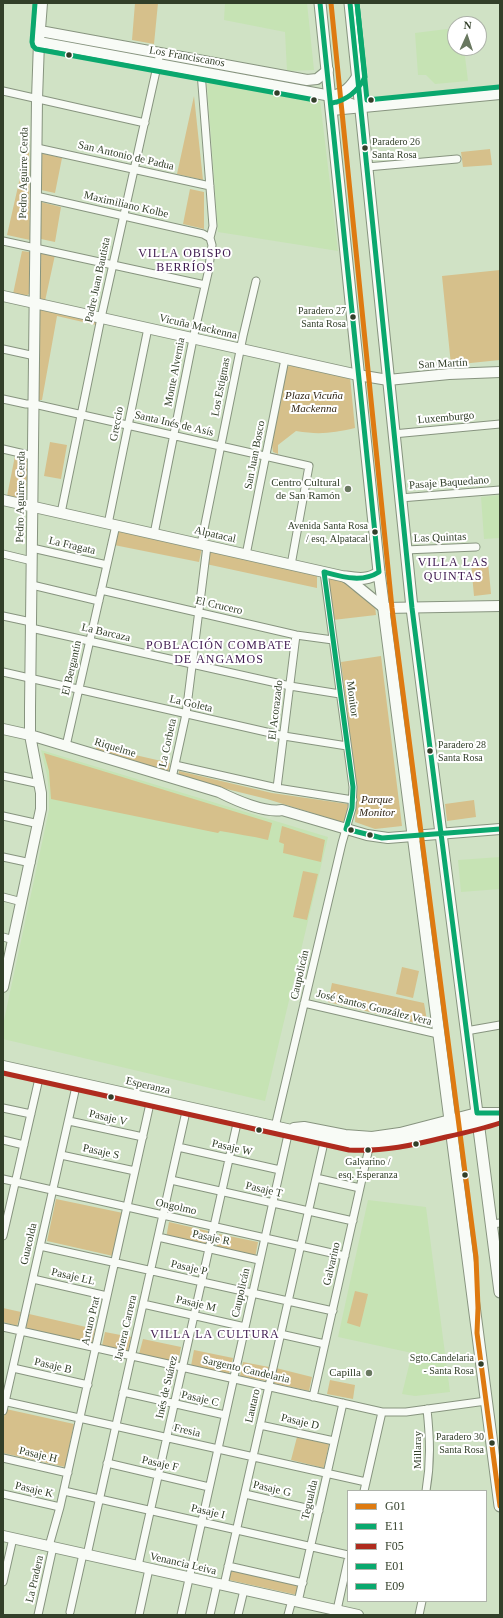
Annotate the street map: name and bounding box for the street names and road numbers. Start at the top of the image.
street label: Los Franciscanos [148,44,226,70]
street label: Pedro Aguirre Cerda [17,127,31,219]
street label: San Antonio de Padua [77,139,175,173]
street label: Maximiliano Kolbe [82,189,170,221]
street label: Padre Juan Bautista [83,236,113,324]
street label: Vicuña Mackenna [158,312,238,342]
street label: Monte Alvernia [162,336,188,408]
street label: Los Estigmas [209,356,233,418]
street label: San Martín [418,356,468,372]
street label: Greccio [107,406,127,442]
street label: Santa Inés de Asís [133,408,215,440]
street label: Luxemburgo [417,409,475,427]
street label: San Juan Bosco [242,420,268,490]
street label: Pedro Aguirre Cerda [14,451,28,543]
street label: Pasaje Baquedano [408,474,490,492]
street label: Alpatacal [193,524,237,546]
street label: Las Quintas [413,530,467,546]
street label: La Fragata [47,534,97,558]
street label: El Crucero [194,594,244,618]
street label: La Barcaza [80,621,132,645]
street label: El Bergantín [59,639,85,697]
street label: El Acorazado [266,679,286,741]
street label: Monitor [343,680,361,718]
street label: La Goleta [168,693,214,715]
street label: La Corbeta [156,718,180,768]
street label: Riquelme [93,735,137,761]
street label: Caupolicán [288,949,312,1001]
street label: José Santos González Vera [315,987,433,1029]
street label: Esperanza [124,1074,172,1098]
street label: Pasaje V [88,1107,128,1129]
street label: Pasaje W [210,1137,254,1159]
street label: Pasaje S [82,1142,120,1162]
street label: Pasaje T [244,1179,284,1201]
street label: Ongolmo [154,1196,198,1218]
street label: Guacolda [18,1222,40,1266]
street label: Pasaje R [191,1228,231,1248]
street label: Galvarino [321,1241,343,1287]
street label: Pasaje P [170,1257,208,1279]
street label: Pasaje LL [50,1266,96,1288]
street label: Caupolicán [229,1267,253,1319]
street label: Pasaje M [175,1293,217,1315]
street label: Javiera Carrera [112,1294,140,1362]
street label: Arturo Prat [79,1295,103,1347]
street label: Inés de Suárez [153,1354,181,1420]
street label: Sargento Candelaria [201,1354,291,1386]
street label: Pasaje B [33,1355,73,1377]
street label: Pasaje C [180,1388,220,1410]
street label: Lautaro [243,1388,263,1424]
street label: Pasaje D [280,1411,320,1433]
street label: Fresia [172,1422,202,1440]
street label: Millaray [411,1431,425,1469]
street label: Pasaje H [18,1444,58,1466]
street label: Pasaje F [141,1453,179,1475]
street label: Pasaje G [252,1478,292,1500]
street label: Pasaje K [14,1479,54,1501]
street label: Tegualda [299,1479,321,1521]
street label: Pasaje I [190,1502,226,1522]
street label: Venancia Leiva [148,1550,218,1578]
street label: La Pradera [23,1554,47,1604]

